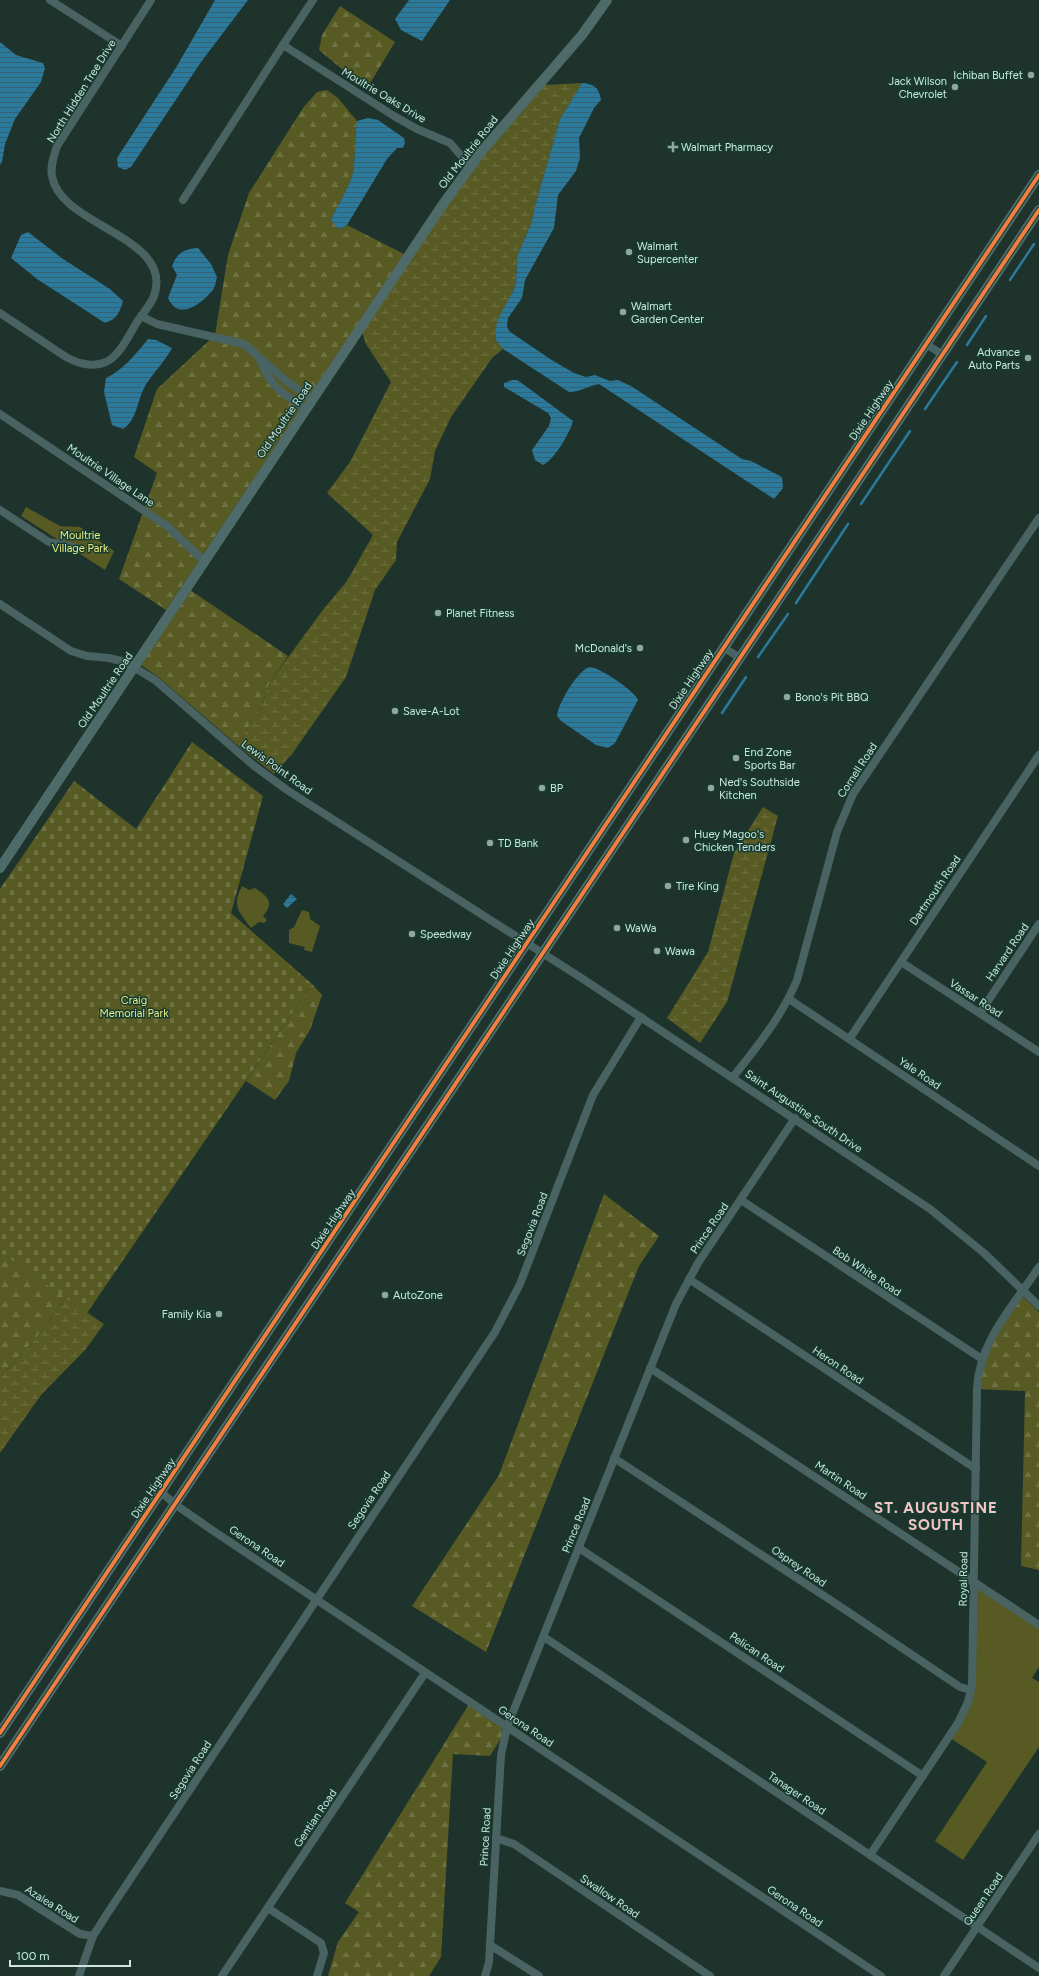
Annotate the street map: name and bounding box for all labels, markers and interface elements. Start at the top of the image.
street label: North Hidden Tree Drive [44,37,119,145]
street label: Moultrie Oaks Drive [339,65,428,126]
place label: Ichiban Buffet [953,69,1023,82]
marker: Ichiban Buffet [1026,70,1036,80]
place label: Jack Wilson Chevrolet [889,75,947,101]
marker: Jack Wilson Chevrolet [950,82,960,92]
street label: Old Moultrie Road [436,113,501,191]
place label: Walmart Pharmacy [681,141,773,154]
marker: Walmart Pharmacy [668,142,678,152]
place label: Walmart Supercenter [637,240,698,266]
marker: Walmart Supercenter [624,247,634,257]
place label: Walmart Garden Center [631,300,704,326]
marker: Walmart Garden Center [618,307,628,317]
place label: Advance Auto Parts [968,346,1020,372]
marker: Advance Auto Parts [1023,353,1033,363]
street label: Dixie Highway [847,378,896,443]
street label: Old Moultrie Road [254,380,315,461]
street label: Moultrie Village Lane [65,441,157,510]
park label: Moultrie Village Park [52,529,109,555]
place label: Planet Fitness [446,607,515,620]
marker: Planet Fitness [433,608,443,618]
place label: McDonald's [575,642,632,655]
marker: McDonald's [635,643,645,653]
street label: Dixie Highway [667,647,716,712]
street label: Old Moultrie Road [75,650,136,731]
place label: Bono's Pit BBQ [795,691,869,704]
marker: Bono's Pit BBQ [782,692,792,702]
place label: Save-A-Lot [403,705,460,718]
marker: Save-A-Lot [390,706,400,716]
street label: Lewis Point Road [239,737,315,797]
street label: Cornell Road [835,740,880,800]
place label: End Zone Sports Bar [744,746,796,772]
marker: End Zone Sports Bar [731,753,741,763]
place label: Ned's Southside Kitchen [719,776,800,802]
place label: BP [550,782,564,795]
marker: BP [537,783,547,793]
marker: Ned's Southside Kitchen [706,783,716,793]
place label: Huey Magoo's Chicken Tenders [694,828,775,854]
marker: Huey Magoo's Chicken Tenders [681,835,691,845]
place label: TD Bank [498,837,539,850]
marker: TD Bank [485,838,495,848]
street label: Dartmouth Road [907,853,964,928]
place label: Tire King [676,880,719,893]
marker: Tire King [663,881,673,891]
street label: Dixie Highway [488,917,537,982]
street label: Harvard Road [983,921,1032,984]
place label: WaWa [625,922,656,935]
marker: WaWa [612,923,622,933]
place label: Speedway [420,928,472,941]
marker: Speedway [407,929,417,939]
place label: Wawa [665,945,695,958]
marker: Wawa [652,946,662,956]
street label: Vassar Road [947,977,1005,1020]
park label: Craig Memorial Park [100,994,169,1020]
street label: Yale Road [896,1055,943,1092]
street label: Saint Augustine South Drive [743,1067,865,1156]
street label: Dixie Highway [309,1187,358,1252]
street label: Segovia Road [514,1190,551,1258]
street label: Prince Road [688,1200,731,1256]
street label: Bob White Road [830,1244,903,1299]
place label: AutoZone [393,1289,443,1302]
marker: AutoZone [380,1290,390,1300]
place label: Family Kia [162,1308,211,1321]
marker: Family Kia [214,1309,224,1319]
street label: Heron Road [810,1344,866,1387]
street label: Dixie Highway [129,1456,178,1521]
street label: Martin Road [812,1458,869,1502]
street label: Segovia Road [345,1469,394,1532]
street label: Prince Road [559,1496,593,1555]
district label: ST. AUGUSTINE SOUTH [874,1499,998,1534]
street label: Gerona Road [226,1523,287,1570]
street label: Osprey Road [769,1543,829,1590]
street label: Royal Road [957,1551,970,1607]
street label: Pelican Road [727,1629,786,1675]
street label: Gerona Road [495,1703,556,1750]
street label: Segovia Road [167,1738,214,1802]
street label: Tanager Road [765,1769,828,1818]
street label: Gentian Road [291,1787,340,1850]
street label: Prince Road [477,1807,494,1867]
street label: Queen Road [961,1870,1006,1928]
street label: Swallow Road [578,1872,642,1921]
street label: Azalea Road [23,1883,81,1926]
street label: Gerona Road [764,1883,825,1930]
scale bar [10,1942,130,1968]
text: 100 m [16,1949,50,1963]

